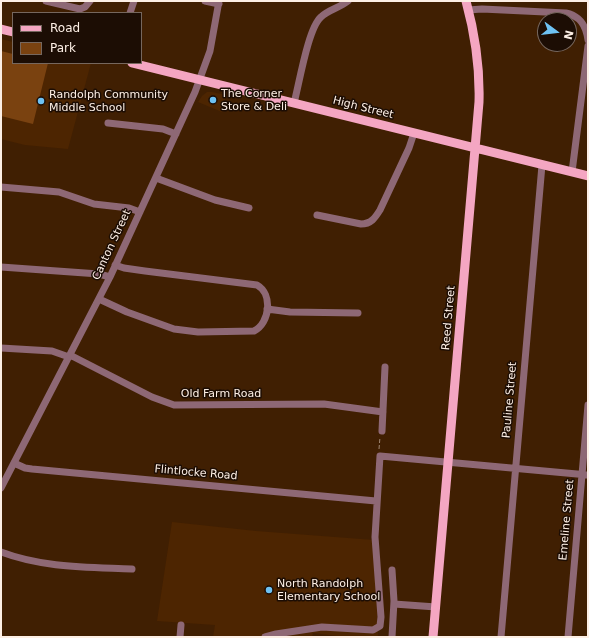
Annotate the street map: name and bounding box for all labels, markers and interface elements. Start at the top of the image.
legend [12,12,142,64]
north arrow [537,12,577,52]
text: Road [50,21,80,35]
text: N [561,29,576,41]
text: Park [50,41,76,55]
place label: The Corner Store & Deli [221,87,287,113]
place label: Randolph Community Middle School [49,88,168,114]
street label: High Street [331,94,395,122]
marker: The Corner Store & Deli [208,95,218,105]
marker: Randolph Community Middle School [36,96,46,106]
street label: Canton Street [90,208,134,282]
street label: Reed Street [440,285,458,351]
street label: Pauline Street [500,361,520,439]
street label: Old Farm Road [181,387,261,401]
street label: Flintlocke Road [154,463,238,483]
street label: Emeline Street [557,479,577,561]
place label: North Randolph Elementary School [277,577,380,603]
marker: North Randolph Elementary School [264,585,274,595]

